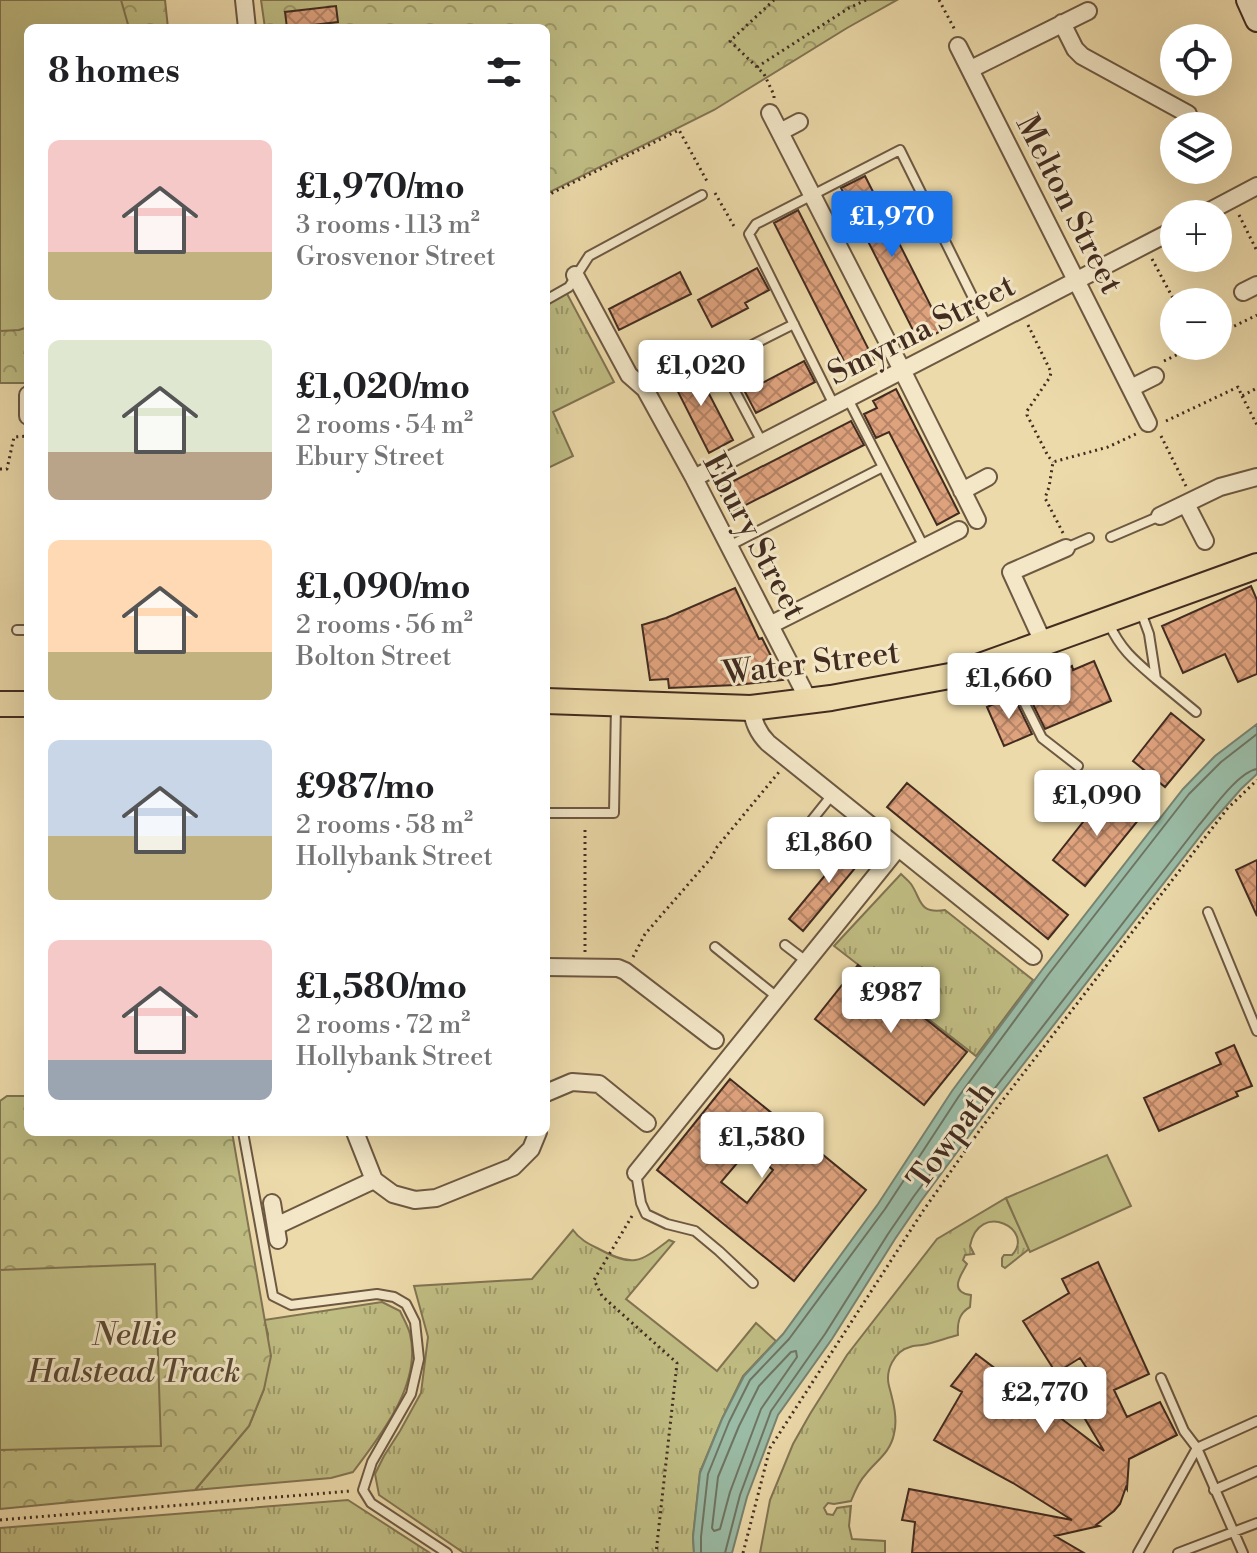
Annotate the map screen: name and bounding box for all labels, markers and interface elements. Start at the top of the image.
map controls [1160,24,1232,360]
button: locate [1160,24,1232,96]
icon: filters [482,50,526,94]
text: 8 homes [48,51,180,93]
street label: Melton Street [1007,108,1131,301]
button: layers [1160,112,1232,184]
text: £1,970/mo [296,167,465,209]
icon: home [112,172,208,268]
pin: £1,970 [827,191,957,259]
button: + [1160,200,1232,272]
text: £1,970 [849,201,935,233]
text: 3 rooms · 113 m² [296,209,480,241]
text: Grosvenor Street [296,241,496,273]
street label: Smyrna Street [821,266,1022,394]
button: − [1160,288,1232,360]
pin: £1,020 [636,340,766,408]
text: £1,020 [656,350,746,382]
text: £1,020/mo [296,367,470,409]
icon: home [112,372,208,468]
text: 2 rooms · 54 m² [296,409,473,441]
text: Ebury Street [296,441,444,473]
street label: Ebury Street [694,446,815,626]
text: £1,090/mo [296,567,471,609]
icon: home [112,572,208,668]
text: 2 rooms · 56 m² [296,609,473,641]
street label: Water Street [719,632,902,694]
text: Bolton Street [296,641,452,673]
pin: £1,660 [944,653,1074,721]
text: £1,660 [966,663,1053,695]
text: £987/mo [296,767,435,809]
pin: £1,090 [1032,770,1162,838]
icon: home [112,772,208,868]
text: £1,090 [1052,780,1142,812]
text: 2 rooms · 58 m² [296,809,473,841]
pin: £1,860 [764,817,894,885]
text: £1,860 [785,827,873,859]
text: Hollybank Street [296,841,493,873]
text: £1,580/mo [296,967,467,1009]
pin: £987 [844,967,938,1035]
icon: home [112,972,208,1068]
text: £987 [860,977,922,1009]
text: 2 rooms · 72 m² [296,1009,470,1041]
text: Hollybank Street [296,1041,493,1073]
street label: Towpath [899,1073,1005,1198]
pin: £1,580 [697,1112,827,1180]
text: £1,580 [719,1122,805,1154]
park label: Nellie Halstead Track [26,1315,241,1392]
pin: £2,770 [980,1367,1110,1435]
text: £2,770 [1001,1377,1089,1409]

